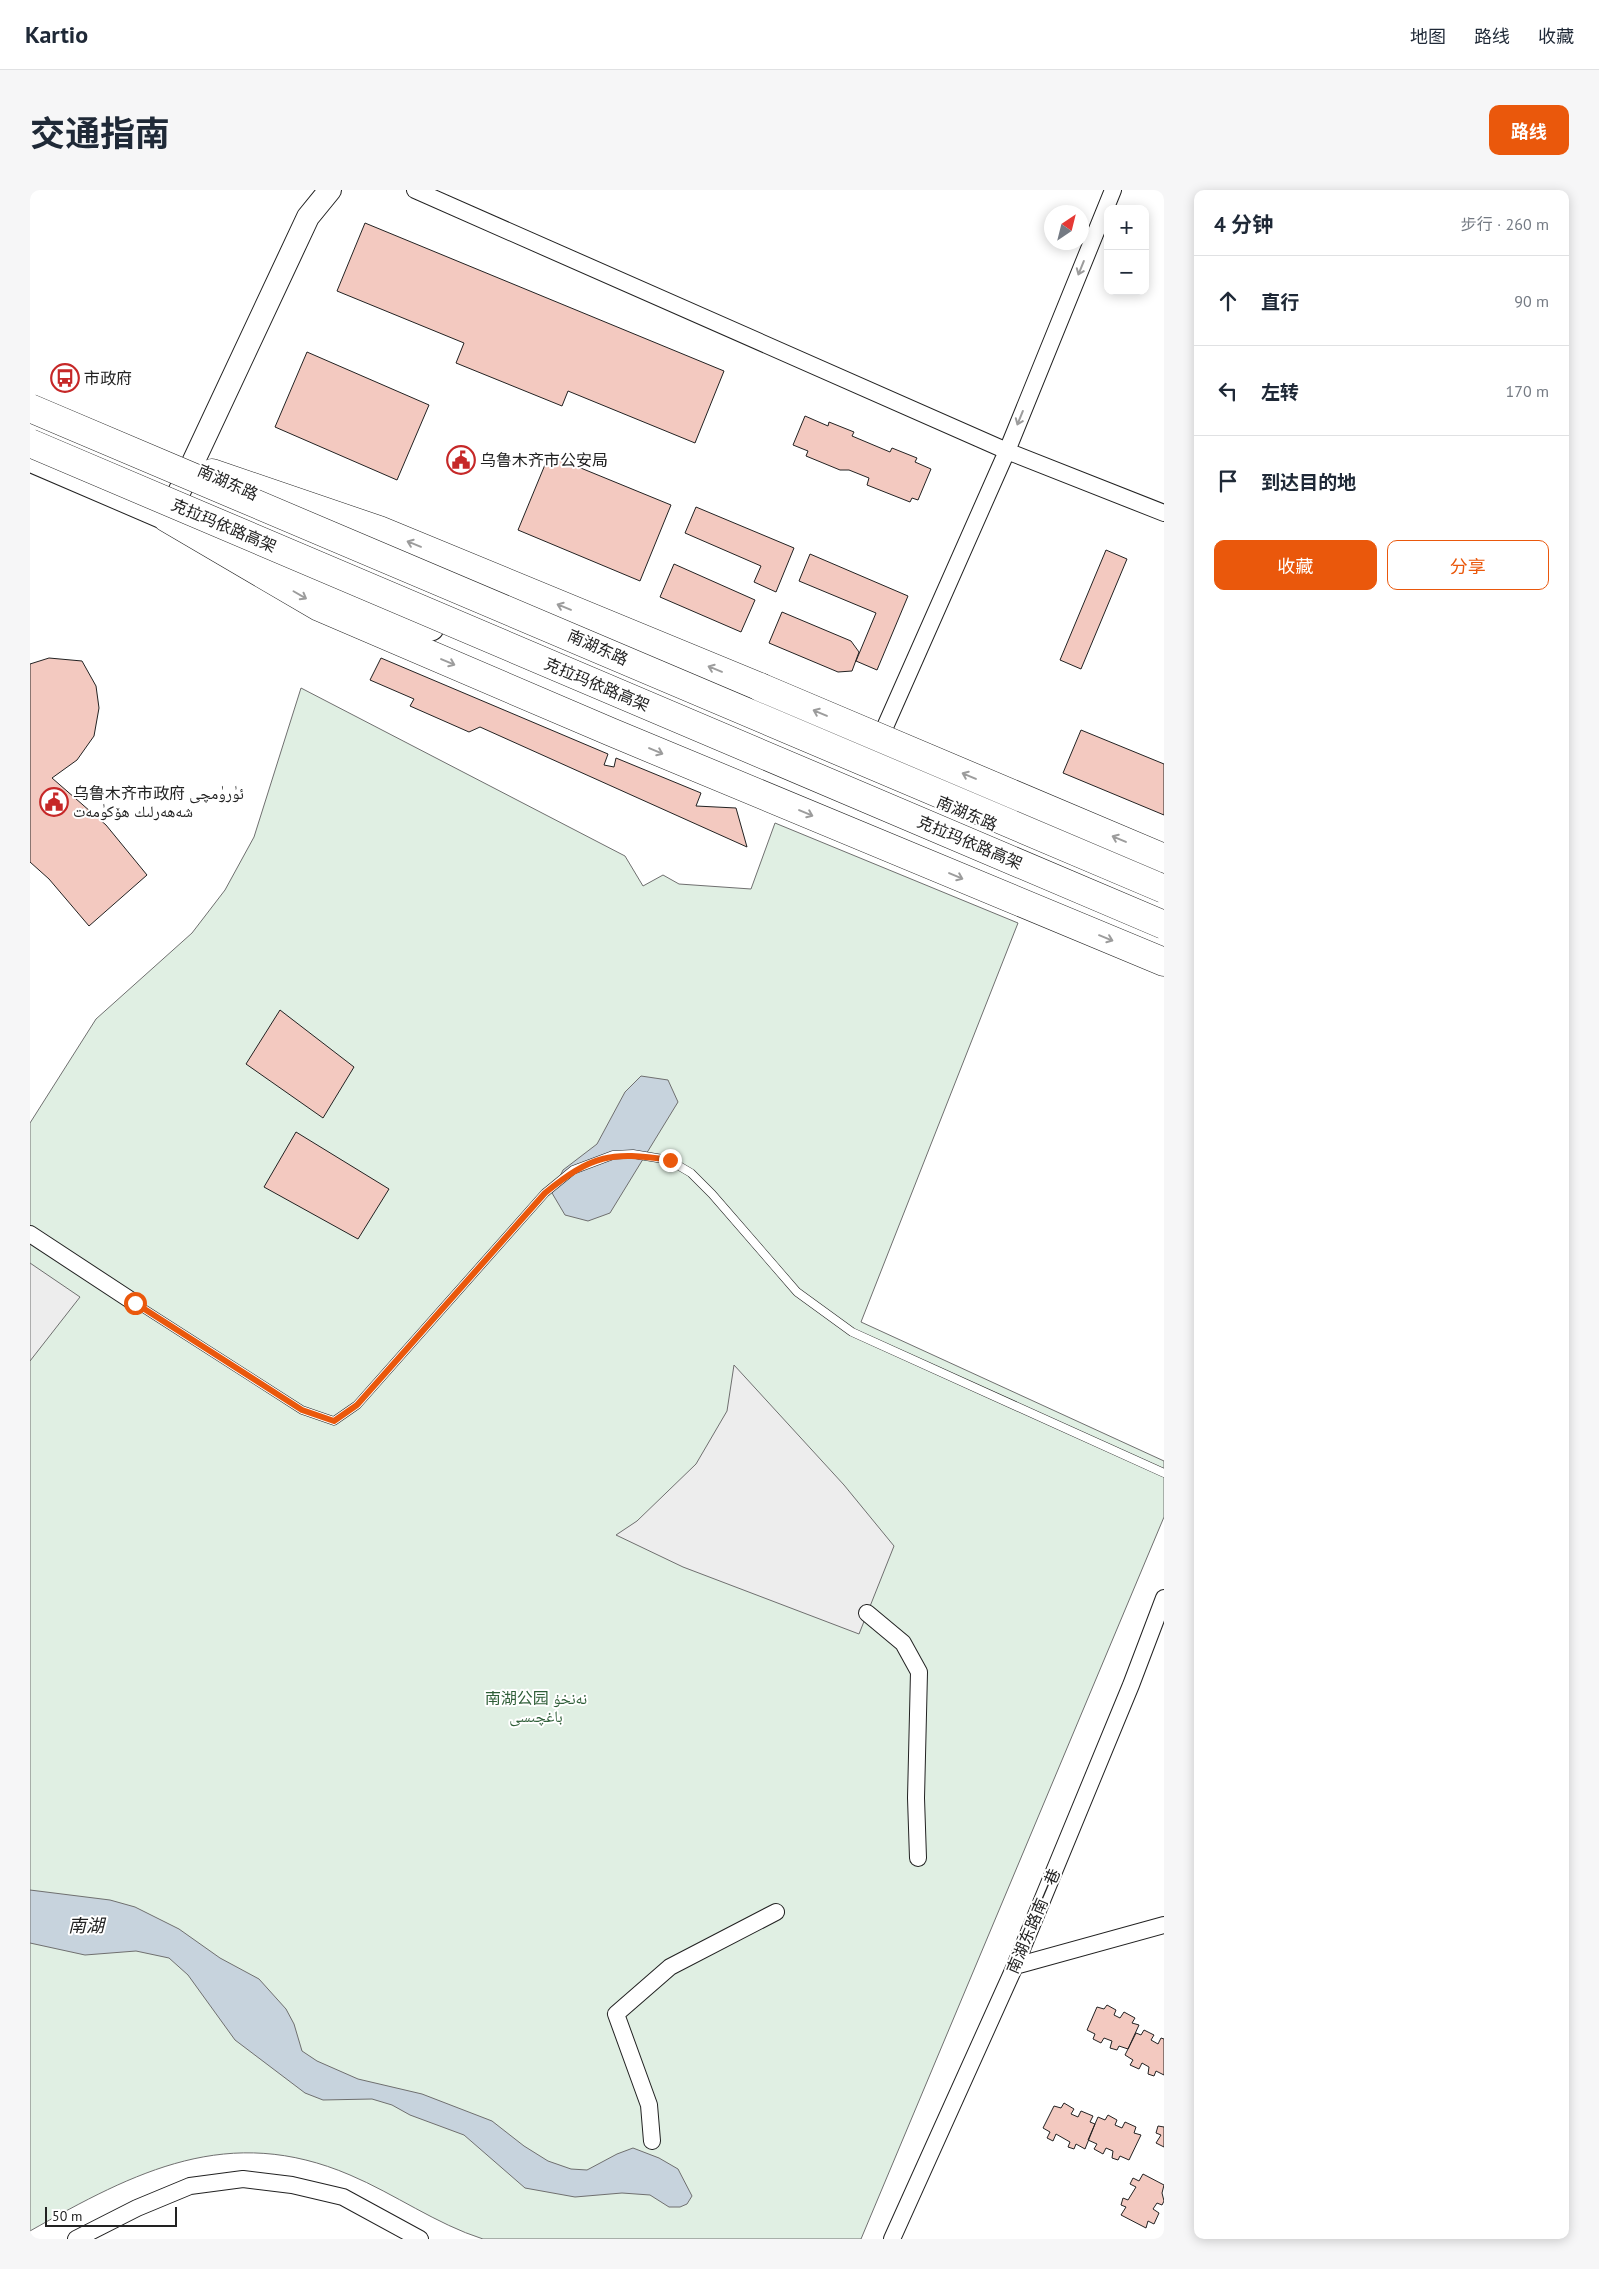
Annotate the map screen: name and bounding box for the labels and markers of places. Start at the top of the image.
bus stop icon: 市政府 [50,363,80,393]
place label: 市政府 [84,368,132,388]
public building icon: 乌鲁木齐市公安局 [446,445,476,475]
place label: 乌鲁木齐市公安局 [480,450,608,470]
place label: 乌鲁木齐市政府 ئۈرۈمچى شەھەرلىك ھۆكۈمەت [73,783,244,821]
public building icon: 乌鲁木齐市政府 ئۈرۈمچى شەھەرلىك ھۆكۈمەت [39,787,69,817]

